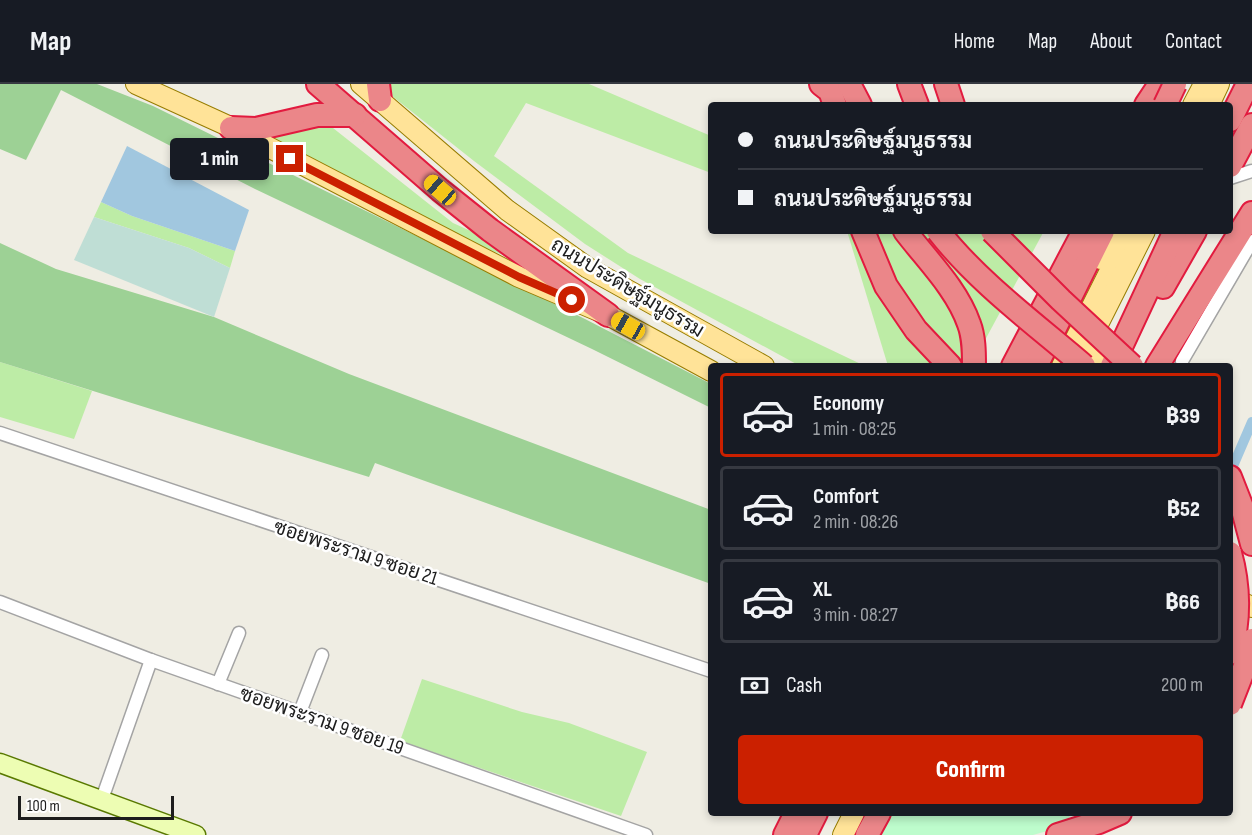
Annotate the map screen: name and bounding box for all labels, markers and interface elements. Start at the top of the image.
text: Map [30,25,71,58]
text: Home [954,29,995,54]
text: Map [1028,29,1057,54]
text: About [1090,29,1132,54]
text: Contact [1165,29,1222,54]
text: ถนนประดิษฐ์มนูธรรม [774,128,972,155]
callout: 1 min [170,138,269,180]
route end [276,145,303,172]
text: 1 min [200,147,239,171]
car [421,171,459,209]
text: ถนนประดิษฐ์มนูธรรม [774,186,972,213]
street label: ถนนประดิษฐ์มนูธรรม [546,230,710,345]
route start [558,286,585,313]
car [608,309,648,343]
icon: car [741,388,795,442]
text: Economy [813,390,884,417]
text: ฿39 [1166,403,1200,430]
text: 1 min · 08:25 [813,417,896,441]
icon: car [741,481,795,535]
text: Comfort [813,483,879,510]
text: ฿52 [1167,496,1200,523]
text: 2 min · 08:26 [813,510,898,534]
street label: ซอยพระราม 9 ซอย 21 [271,515,441,591]
icon: car [741,574,795,628]
text: XL [813,576,832,603]
text: ฿66 [1165,589,1200,616]
text: 3 min · 08:27 [813,603,898,627]
icon: cash [738,669,771,702]
text: Cash [786,672,822,699]
text: 200 m [1161,673,1203,697]
street label: ซอยพระราม 9 ซอย 19 [237,682,407,760]
button: Confirm [738,735,1203,804]
scale bar [18,793,174,820]
text: 100 m [27,797,60,816]

